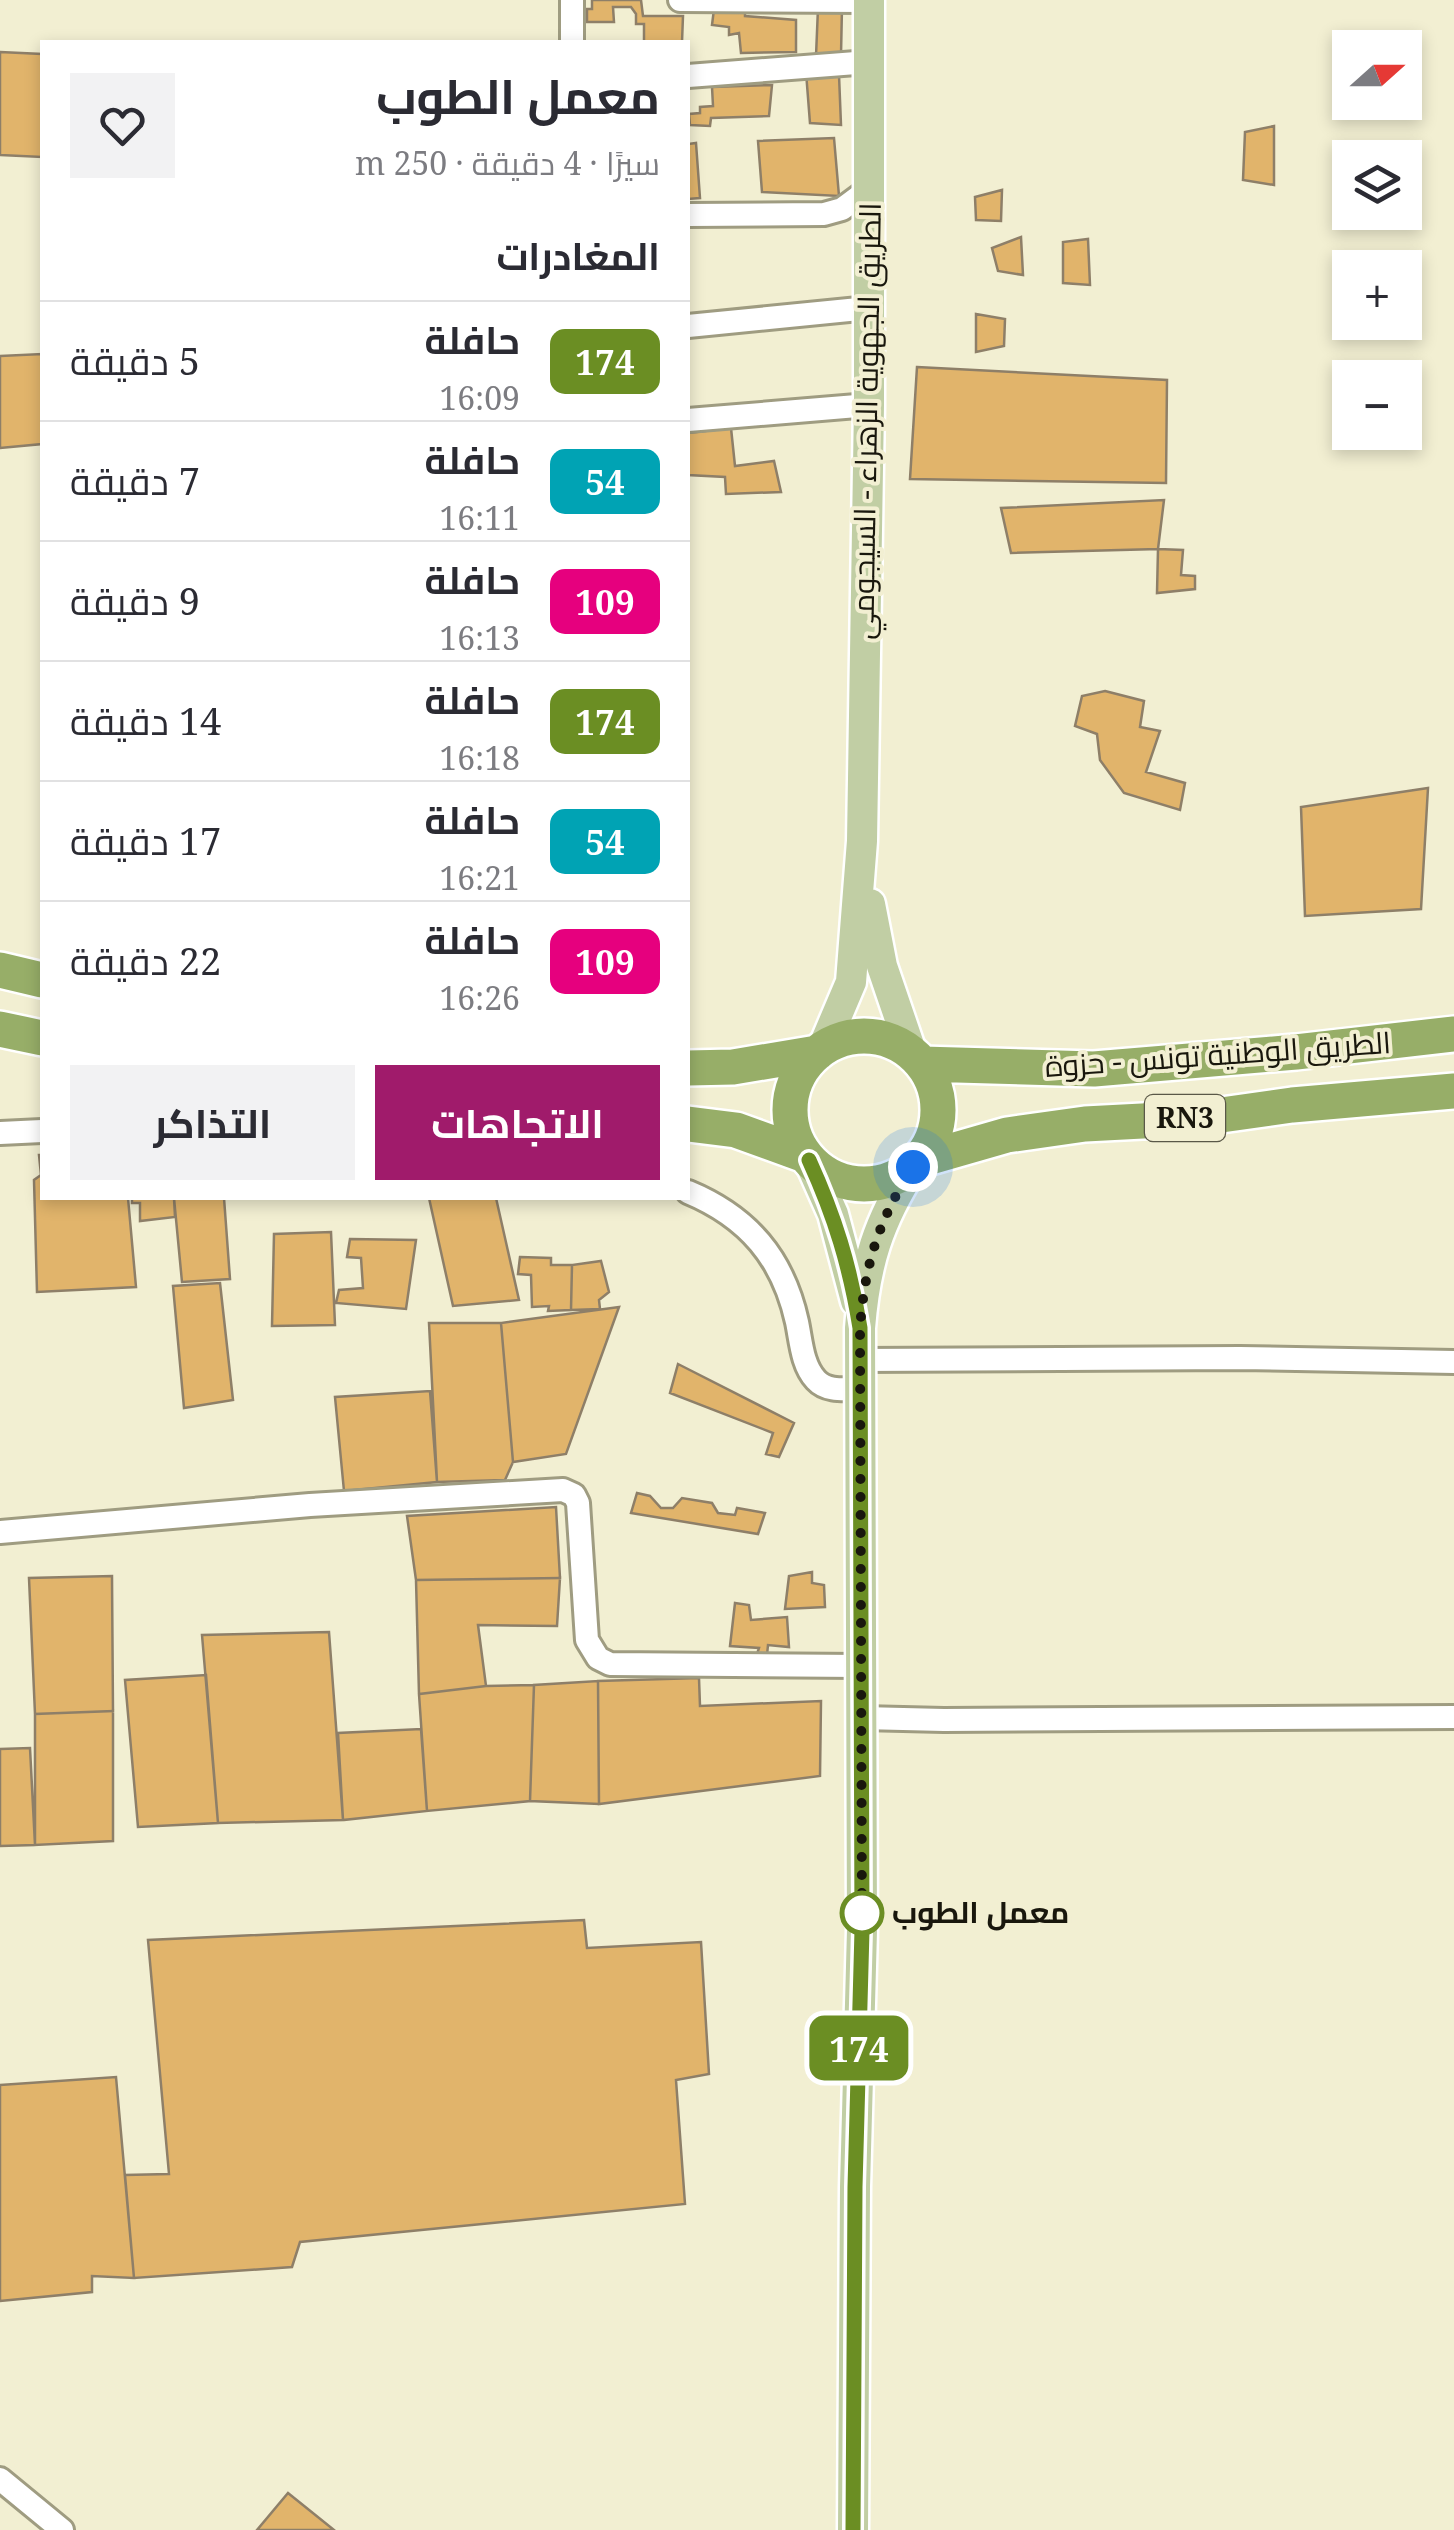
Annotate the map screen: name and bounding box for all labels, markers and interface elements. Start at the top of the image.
north arrow [1332,30,1422,120]
map controls [1332,30,1422,450]
text: معمل الطوب [376,63,660,128]
button: heart [70,73,175,178]
button: layers [1332,140,1422,230]
text: سيرًا · 4 دقيقة · 250 m [355,141,660,184]
street label: الطريق الجهوية الزهراء - السيجومي [841,202,894,640]
text: المغادرات [497,229,660,281]
button: + [1332,250,1422,340]
text: حافلة [424,313,520,365]
text: 5 دقيقة [70,334,200,386]
text: 174 [575,338,635,385]
button: − [1332,360,1422,450]
text: 16:09 [439,376,520,419]
text: حافلة [424,433,520,485]
text: 7 دقيقة [70,454,200,506]
text: 54 [585,458,625,505]
text: 16:11 [439,496,520,539]
text: حافلة [424,553,520,605]
text: 9 دقيقة [70,574,200,626]
text: 109 [575,578,635,625]
text: 16:13 [439,616,520,659]
text: حافلة [424,673,520,725]
text: 14 دقيقة [70,694,221,746]
text: 174 [575,698,635,745]
text: 16:18 [439,736,520,779]
text: حافلة [424,793,520,845]
text: 17 دقيقة [70,814,221,866]
text: 54 [585,818,625,865]
text: 16:21 [439,856,520,899]
text: حافلة [424,913,520,965]
text: 22 دقيقة [70,934,221,986]
text: 109 [575,938,635,985]
text: 16:26 [439,976,520,1019]
street label: الطريق الوطنية تونس - حزوة [1043,1021,1392,1086]
button: التذاكر [70,1065,355,1180]
button: الاتجاهات [375,1065,660,1180]
road number: RN3 [1145,1095,1225,1141]
your location [888,1142,938,1192]
place label: معمل الطوب [892,1891,1069,1932]
marker: معمل الطوب [841,1892,883,1934]
line badge: 174 [802,2016,916,2080]
text: 174 [829,2025,889,2072]

